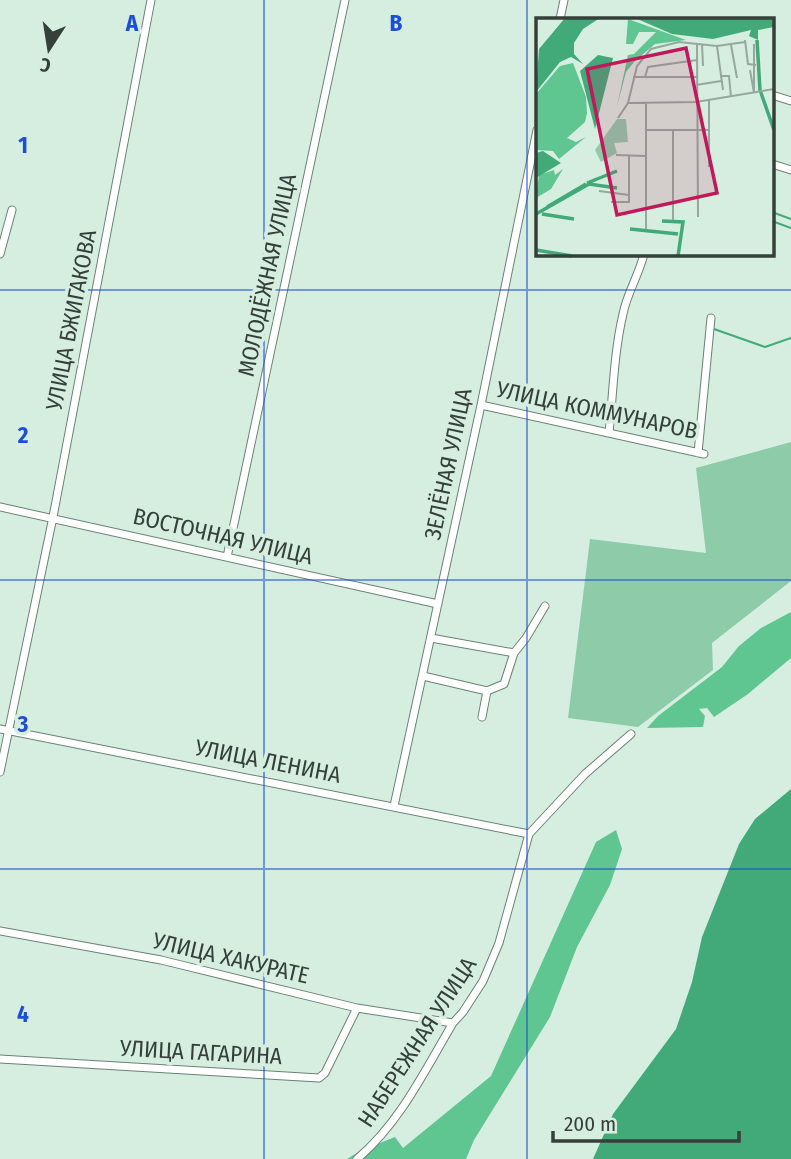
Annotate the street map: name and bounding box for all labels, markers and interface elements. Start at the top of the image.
text: A [125,9,139,37]
text: B [390,9,403,37]
north arrow [14,14,84,84]
inset map [536,18,774,256]
text: С [38,53,53,77]
text: 1 [18,131,28,159]
street label: МОЛОДЁЖНАЯ УЛИЦА [232,171,302,379]
street label: УЛИЦА БЖИГАКОВА [40,227,102,414]
street label: УЛИЦА КОММУНАРОВ [493,375,700,445]
street label: ЗЕЛЁНАЯ УЛИЦА [418,386,478,542]
text: 2 [17,421,29,449]
street label: ВОСТОЧНАЯ УЛИЦА [130,502,316,570]
text: 3 [17,710,29,738]
street label: УЛИЦА ЛЕНИНА [192,733,343,789]
street label: УЛИЦА ХАКУРАТЕ [149,926,312,990]
street label: НАБЕРЕЖНАЯ УЛИЦА [352,952,482,1132]
text: 4 [17,1000,29,1028]
street label: УЛИЦА ГАГАРИНА [118,1034,283,1070]
scale bar [553,1100,738,1144]
text: 200 m [564,1111,616,1137]

